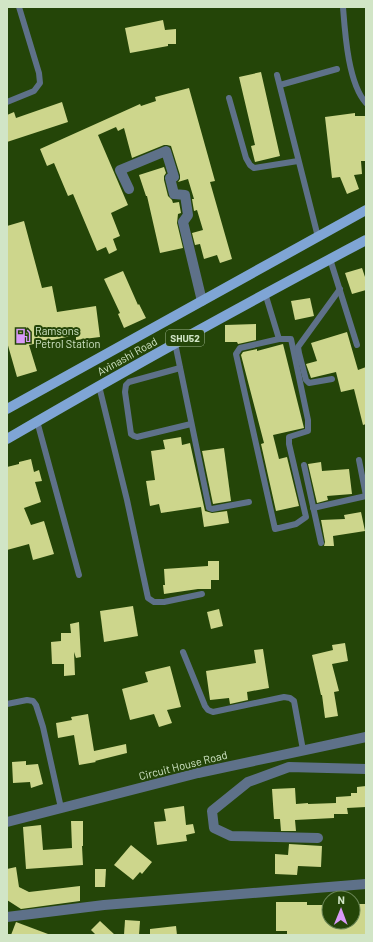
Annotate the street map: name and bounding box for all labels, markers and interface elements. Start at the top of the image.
place label: Ramsons Petrol Station [35,324,101,350]
fuel station icon: Ramsons Petrol Station [14,327,32,345]
road number: SHU52 [166,330,204,346]
street label: Avinashi Road [95,334,159,378]
street label: Circuit House Road [137,748,229,782]
north arrow [321,890,361,930]
text: N [337,893,345,906]

